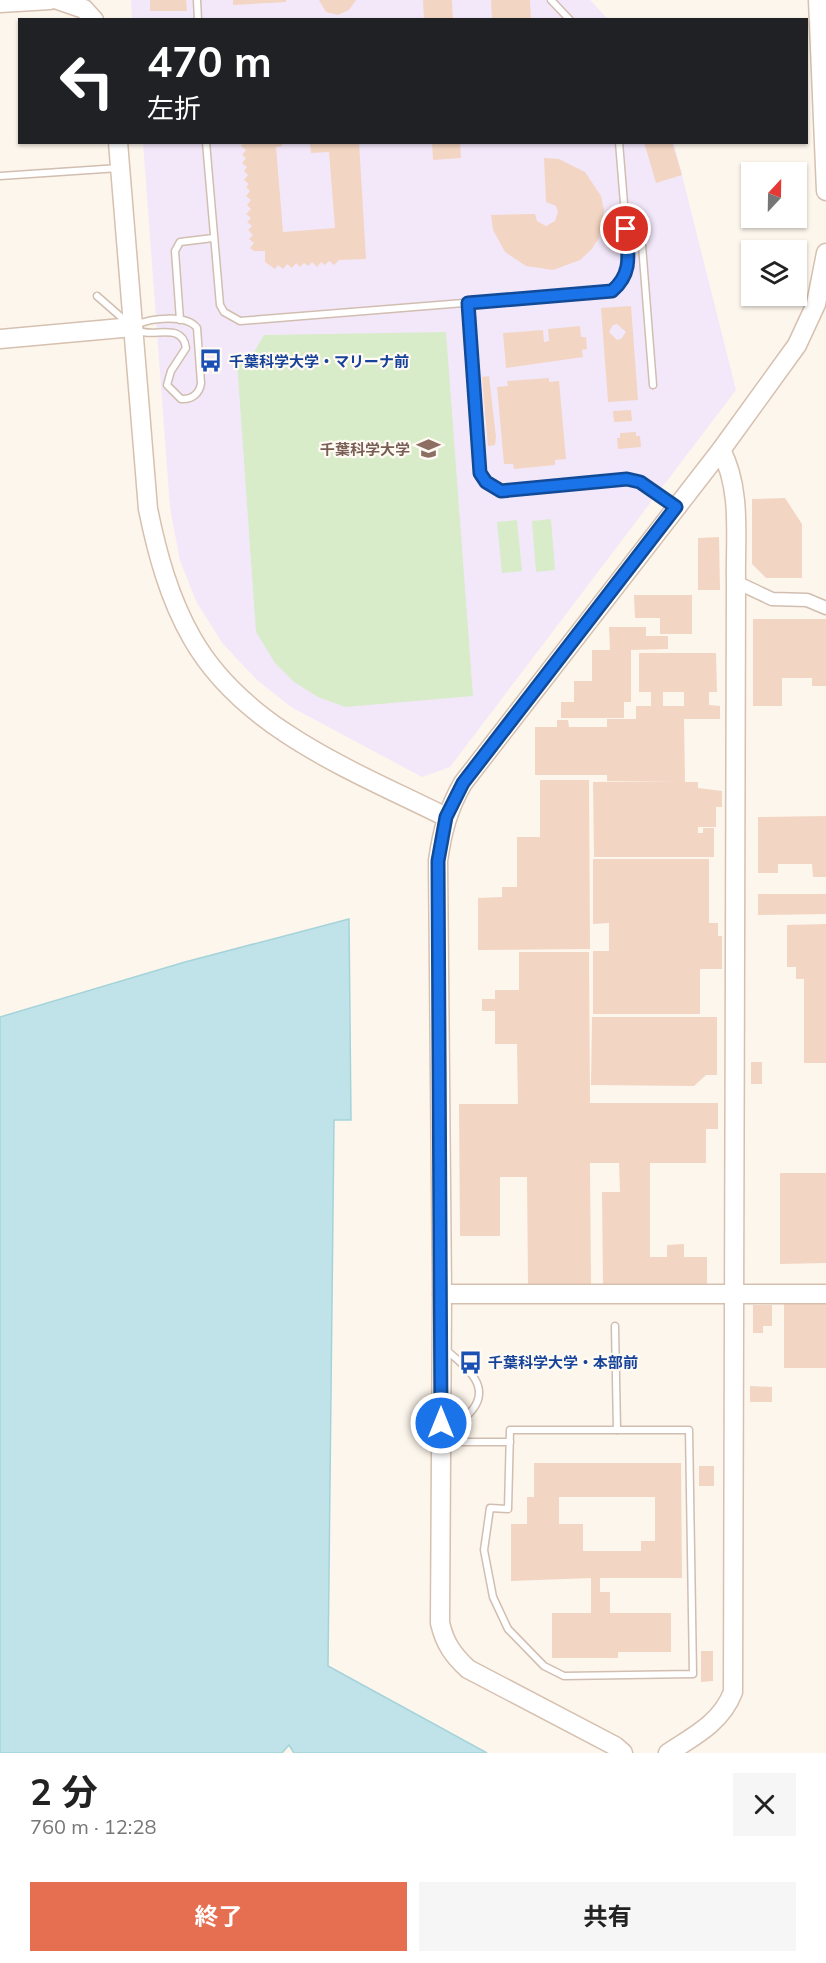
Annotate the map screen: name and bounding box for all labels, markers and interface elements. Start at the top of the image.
text: 470 m [147,35,272,88]
icon: left [48,42,126,120]
text: 左折 [147,91,201,125]
north arrow [741,162,807,228]
map controls [741,162,807,306]
pin [600,203,651,254]
icon: arrive [609,212,642,245]
button: layers [741,240,807,306]
bus stop icon: 千葉科学大学・マリーナ前 [198,348,224,374]
place label: 千葉科学大学・マリーナ前 [229,352,409,371]
school or university icon: 千葉科学大学 [415,436,441,462]
place label: 千葉科学大学 [320,440,410,459]
bus stop icon: 千葉科学大学・本部前 [457,1349,483,1375]
place label: 千葉科学大学・本部前 [488,1353,638,1372]
position arrow [409,1391,473,1455]
text: 2 分 [30,1769,97,1814]
button: close [733,1773,796,1836]
text: 760 m · 12:28 [30,1814,156,1839]
button: 終了 [30,1882,407,1951]
button: 共有 [419,1882,796,1951]

